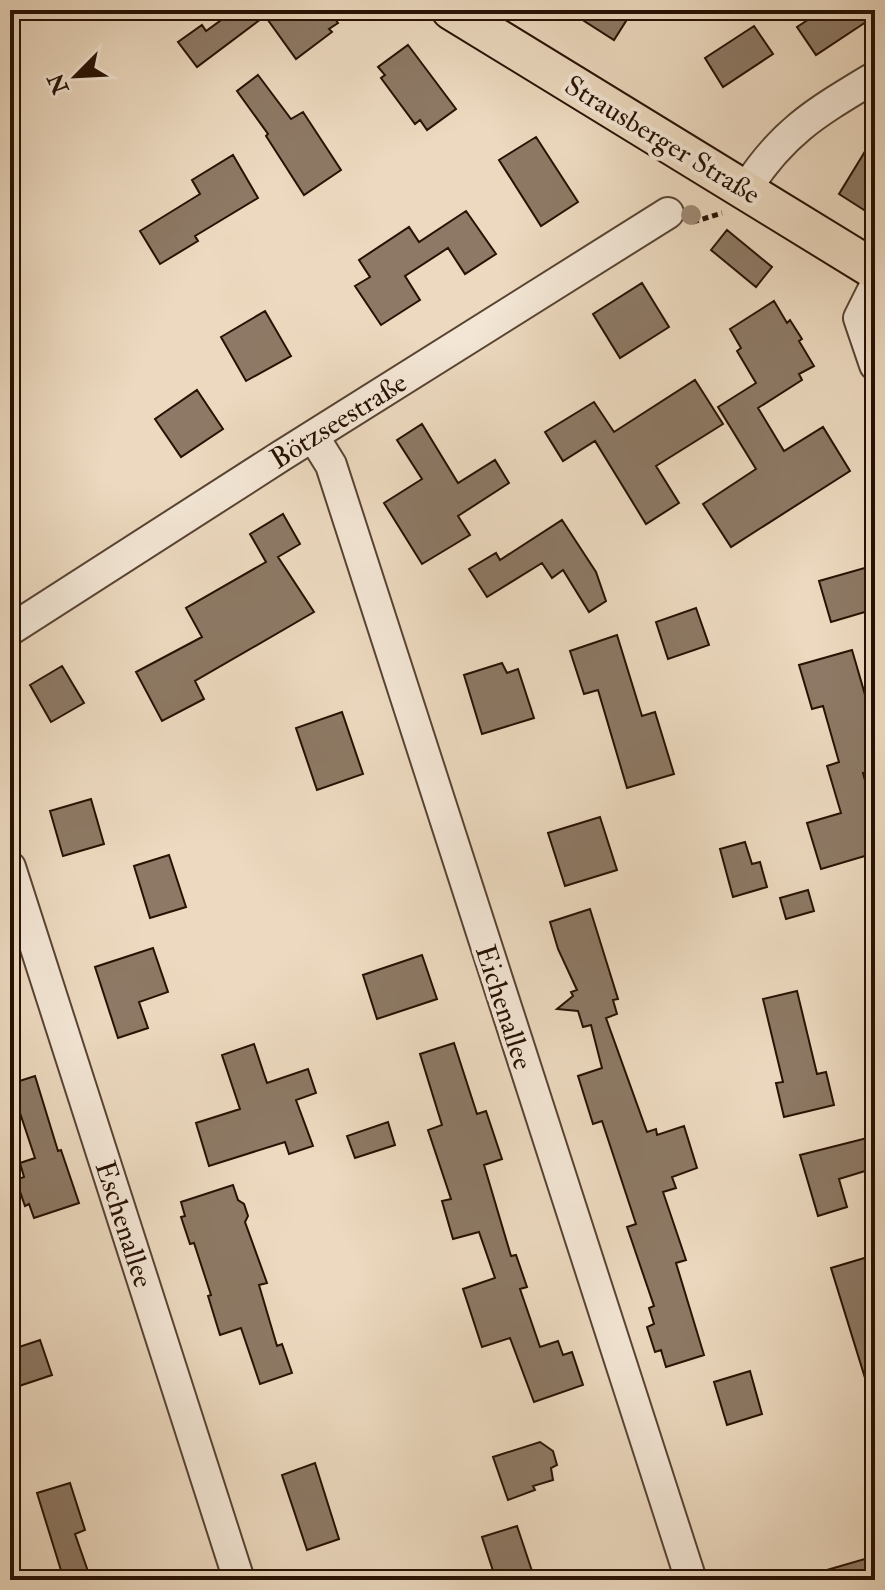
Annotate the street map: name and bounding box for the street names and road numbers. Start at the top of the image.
street label: Strausberger Straße [558,68,766,213]
street label: Bötzseestraße [264,365,414,477]
street label: Eichenallee [467,941,540,1074]
street label: Eschenallee [87,1157,161,1292]

